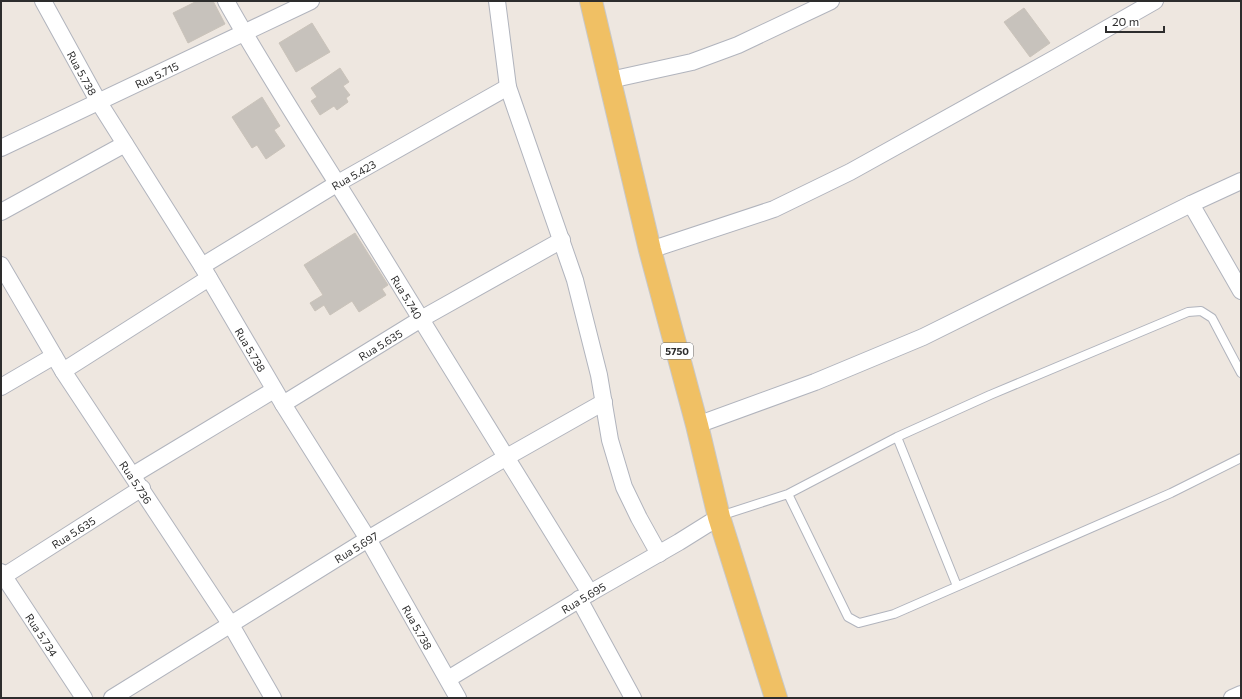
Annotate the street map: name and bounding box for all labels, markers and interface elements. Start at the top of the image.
scale bar [1106,8,1164,34]
text: 20 m [1112,14,1139,28]
street label: Rua 5.738 [65,48,100,98]
street label: Rua 5.715 [132,58,180,90]
street label: Rua 5.423 [329,157,378,192]
street label: Rua 5.740 [389,273,426,321]
street label: Rua 5.738 [233,325,269,374]
street label: Rua 5.635 [356,326,404,363]
road number: 5750 [661,343,693,359]
street label: Rua 5.736 [118,458,156,506]
street label: Rua 5.635 [49,513,97,551]
street label: Rua 5.697 [332,528,380,565]
street label: Rua 5.695 [559,579,608,616]
street label: Rua 5.738 [400,603,436,652]
street label: Rua 5.734 [23,611,61,659]

